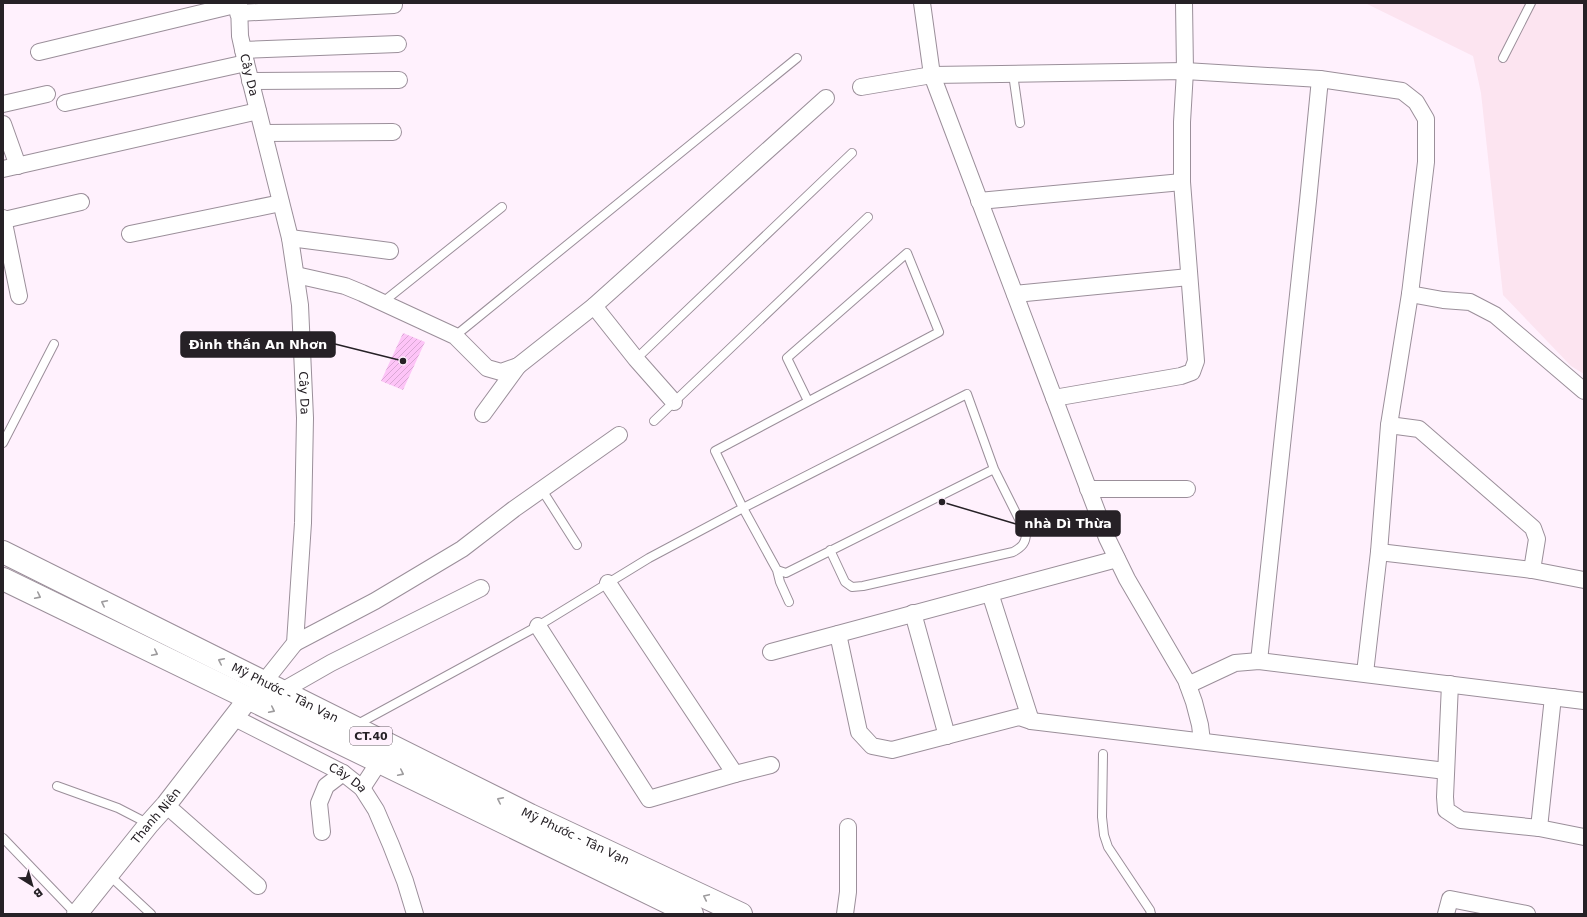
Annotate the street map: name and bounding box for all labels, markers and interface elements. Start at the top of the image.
street label: Cây Da [237,52,261,98]
callout: Đình thần An Nhơn [181,332,335,357]
text: Đình thần An Nhơn [189,337,327,352]
street label: Cây Da [296,371,312,415]
callout: nhà Dì Thừa [1016,511,1120,536]
text: nhà Dì Thừa [1024,516,1112,531]
one-way arrow [34,591,41,599]
one-way arrow [101,600,109,608]
one-way arrow [151,648,158,656]
one-way arrow [217,658,225,666]
street label: Mỹ Phước - Tân Vạn [229,660,341,725]
one-way arrow [267,705,275,713]
road number: CT.40 [350,727,392,745]
street label: Cây Da [326,760,370,795]
one-way arrow [397,768,404,776]
street label: Thanh Niên [128,785,184,848]
one-way arrow [497,797,504,805]
street label: Mỹ Phước - Tân Vạn [519,805,632,868]
north arrow [12,865,52,905]
text: B [30,885,45,900]
one-way arrow [703,894,710,902]

